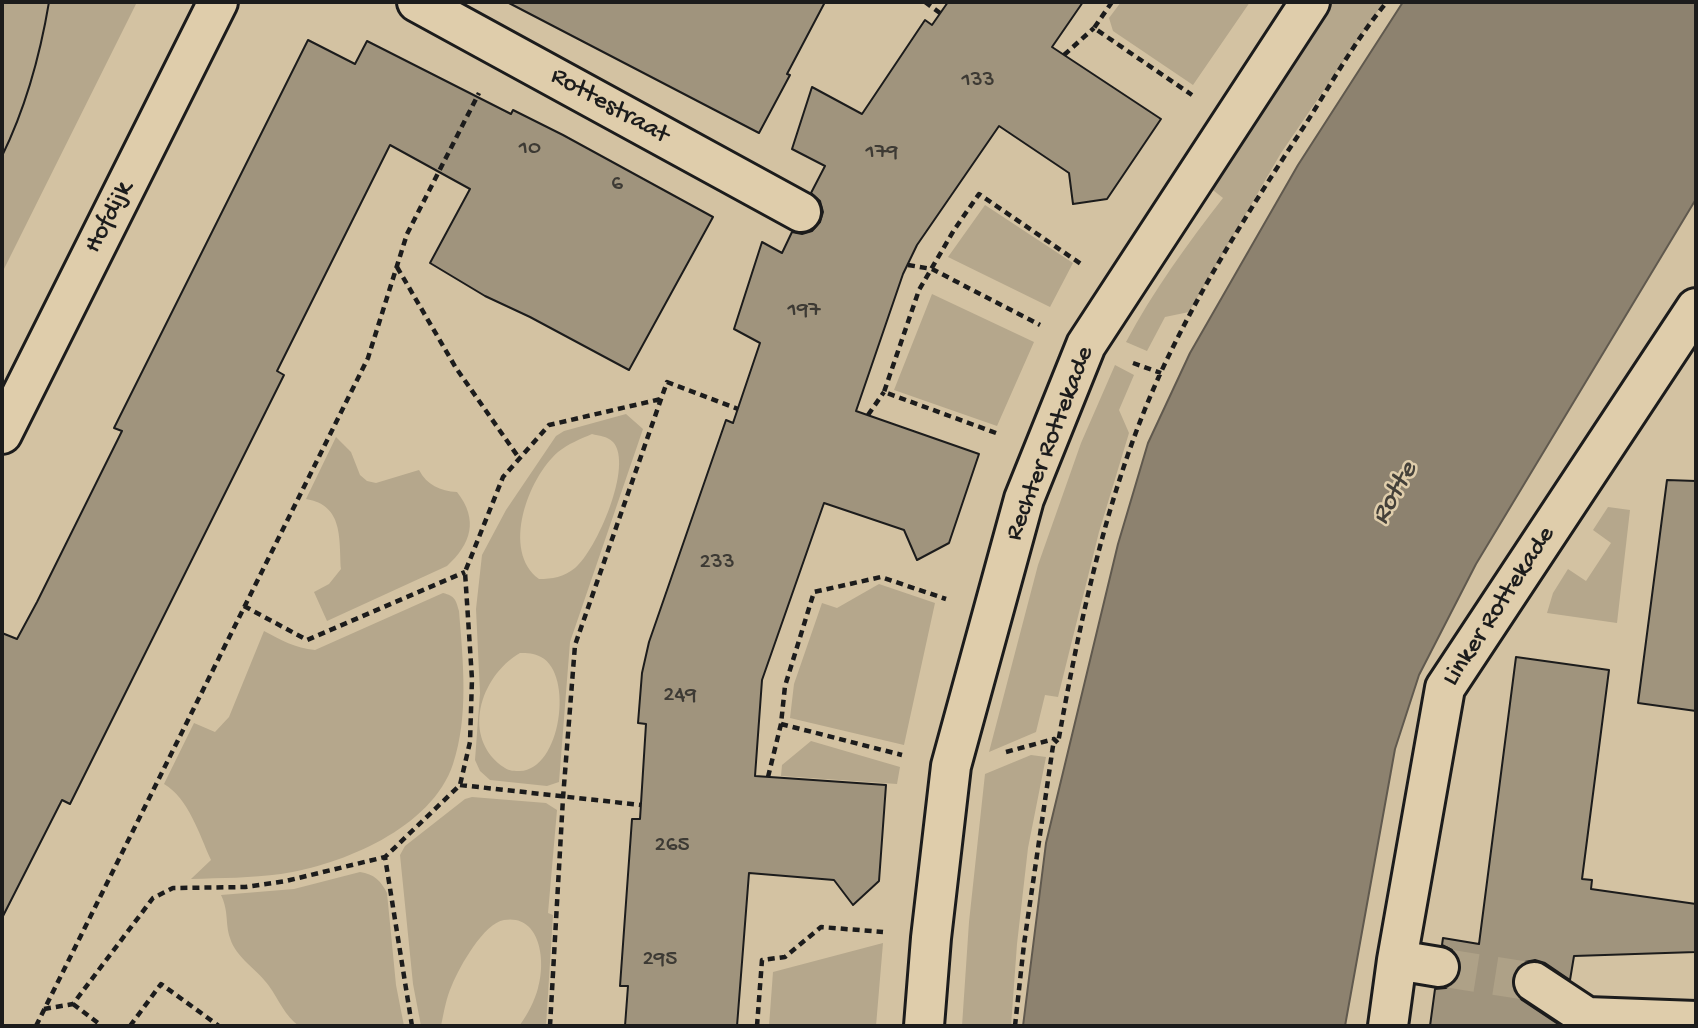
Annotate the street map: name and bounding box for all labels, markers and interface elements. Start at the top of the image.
street label: Rottestraat [544,62,674,152]
house number: 133 [961,67,995,95]
house number: 10 [519,135,541,163]
house number: 179 [866,139,898,167]
house number: 6 [611,171,623,199]
street label: Hofdijk [79,177,141,259]
house number: 197 [788,297,820,325]
street label: Rechter Rottekade [1000,342,1102,546]
water label: Rotte [1365,457,1427,531]
street label: Linker Rottekade [1437,521,1563,693]
house number: 233 [699,549,735,577]
house number: 249 [663,682,697,710]
house number: 265 [654,832,690,860]
house number: 295 [643,946,677,974]

